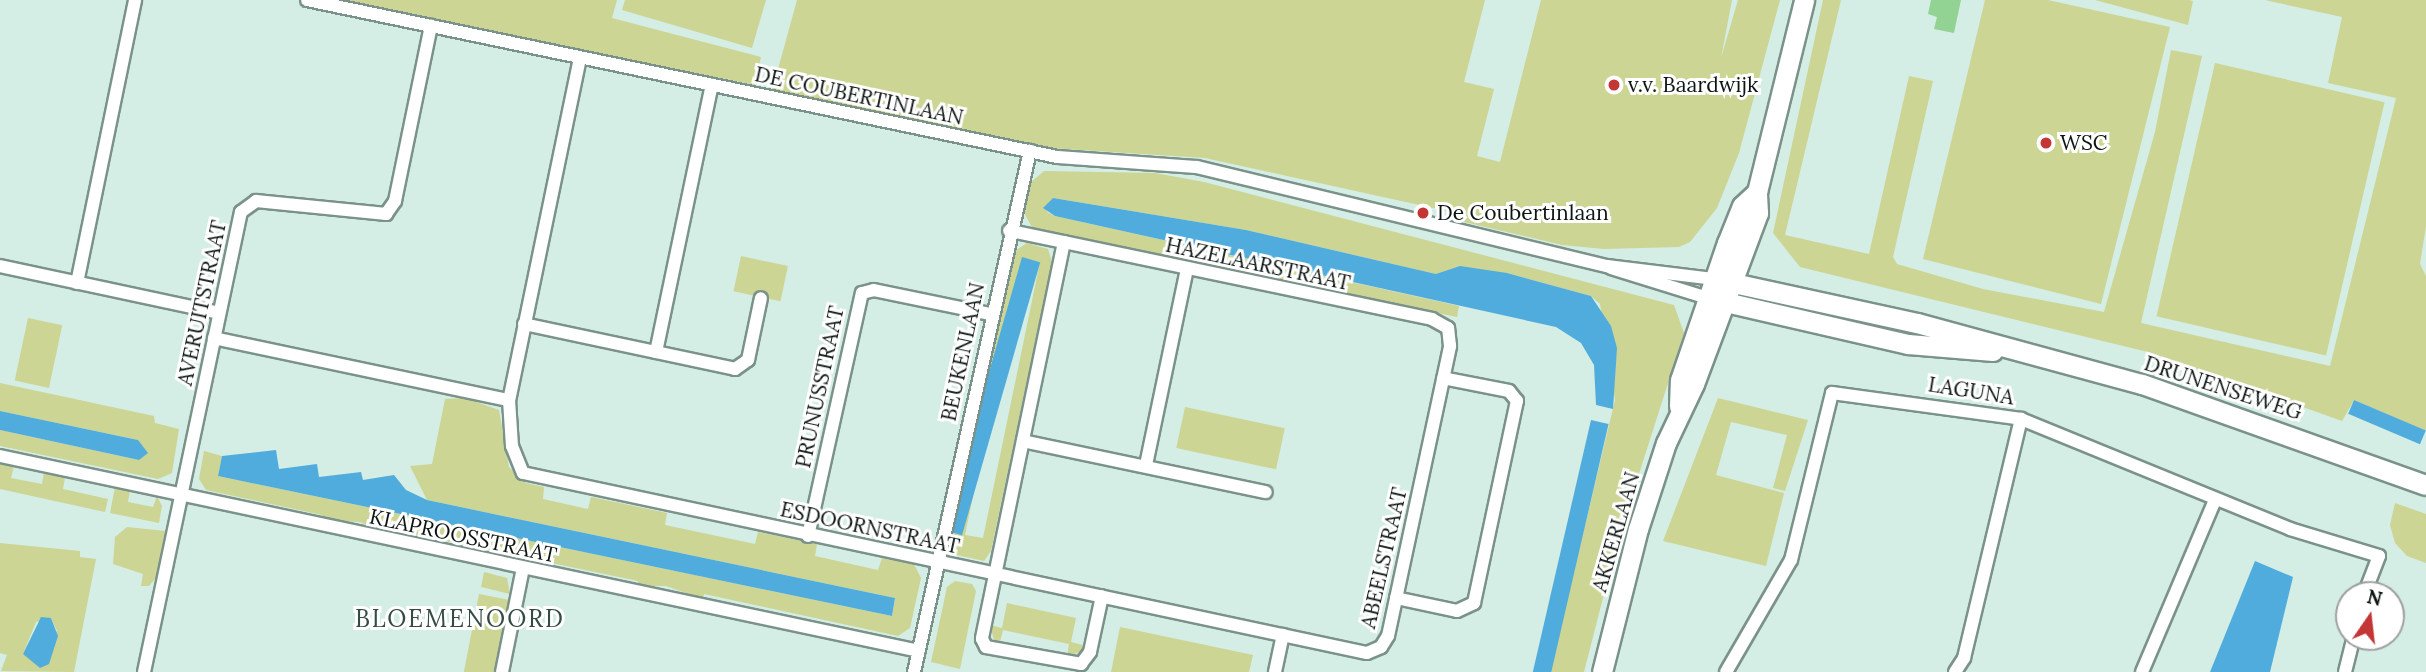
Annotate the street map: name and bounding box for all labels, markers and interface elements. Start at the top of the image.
street label: DE COUBERTINLAAN [752,62,966,130]
place label: v.v. Baardwijk [1628,72,1758,98]
marker: v.v. Baardwijk [1606,77,1622,93]
place label: WSC [2060,130,2107,156]
marker: WSC [2038,135,2054,151]
place label: De Coubertinlaan [1437,200,1609,226]
marker: De Coubertinlaan [1415,205,1431,221]
street label: AVERUITSTRAAT [172,218,232,388]
street label: HAZELAARSTRAAT [1163,232,1353,296]
street label: BEUKENLAAN [936,280,990,424]
street label: PRUNUSSTRAAT [791,304,849,470]
street label: DRUNENSEWEG [2141,351,2305,425]
street label: LAGUNA [1926,372,2016,410]
street label: AKKERLAAN [1587,469,1645,595]
street label: ABEELSTRAAT [1356,485,1412,631]
street label: ESDOORNSTRAAT [778,497,962,559]
street label: KLAPROOSSTRAAT [367,504,559,568]
north arrow [2335,581,2405,651]
text: N [2365,584,2385,611]
district label: BLOEMENOORD [356,605,564,633]

